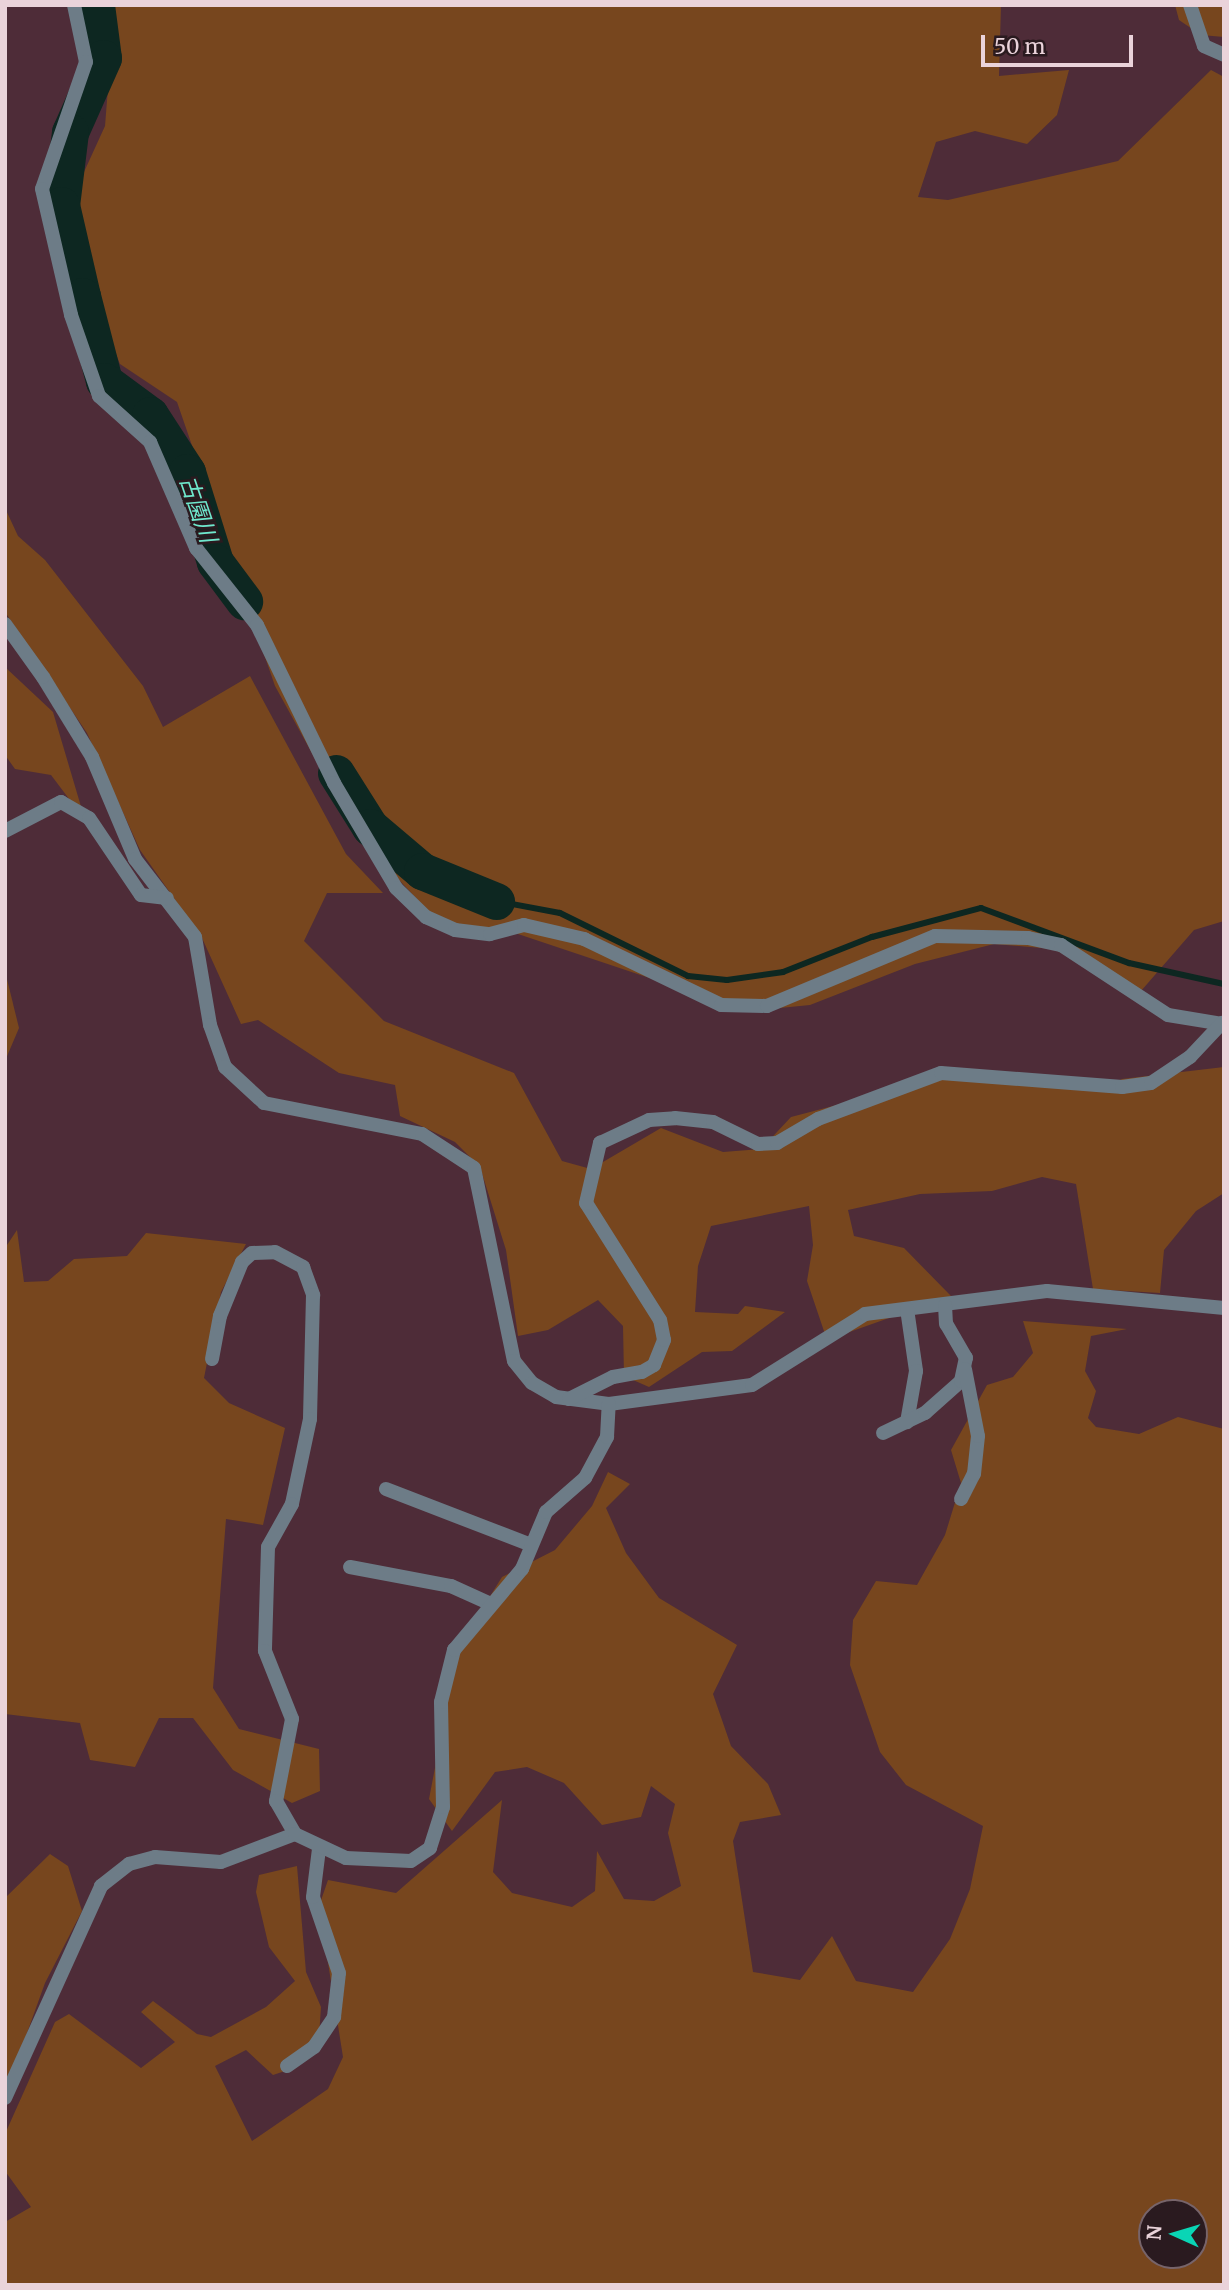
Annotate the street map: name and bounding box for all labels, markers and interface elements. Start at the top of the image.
scale bar [984,21,1136,65]
text: 50 m [994,33,1045,60]
water label: 古園川 [174,472,222,546]
north arrow [1138,2199,1208,2269]
text: N [1142,2224,1167,2241]

